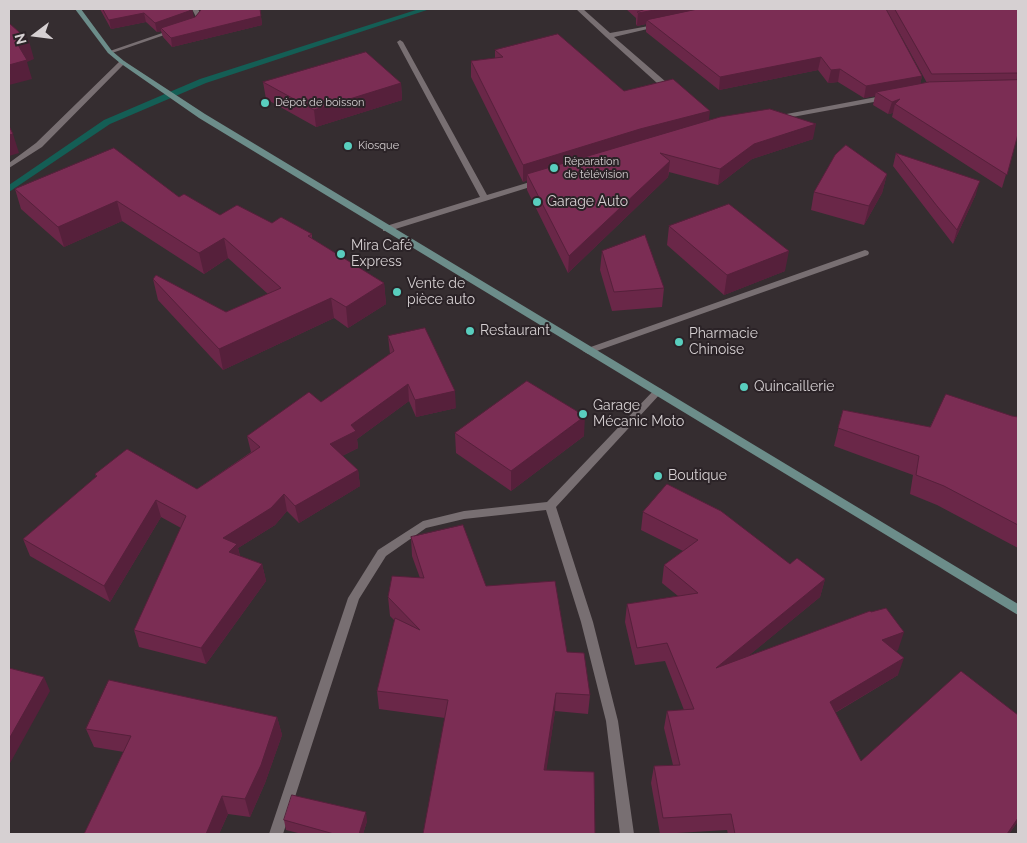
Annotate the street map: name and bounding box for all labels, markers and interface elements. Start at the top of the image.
north arrow [10,10,60,60]
text: N [11,32,30,46]
place label: Dépot de boisson [275,96,364,110]
marker: Dépot de boisson [259,97,271,109]
place label: Kiosque [358,139,399,153]
marker: Kiosque [342,140,354,152]
place label: Réparation de télévision [564,155,628,181]
marker: Réparation de télévision [548,162,560,174]
place label: Garage Auto [547,194,628,210]
marker: Garage Auto [531,196,543,208]
place label: Mira Café Express [351,238,412,270]
marker: Mira Café Express [335,248,347,260]
place label: Vente de pièce auto [407,276,475,308]
marker: Vente de pièce auto [391,286,403,298]
place label: Restaurant [480,323,550,339]
marker: Restaurant [464,325,476,337]
place label: Pharmacie Chinoise [689,326,758,358]
marker: Pharmacie Chinoise [673,336,685,348]
place label: Quincaillerie [754,379,834,395]
marker: Quincaillerie [738,381,750,393]
place label: Garage Mécanic Moto [593,398,684,431]
marker: Garage Mécanic Moto [577,408,589,420]
place label: Boutique [668,468,727,484]
marker: Boutique [652,470,664,482]

